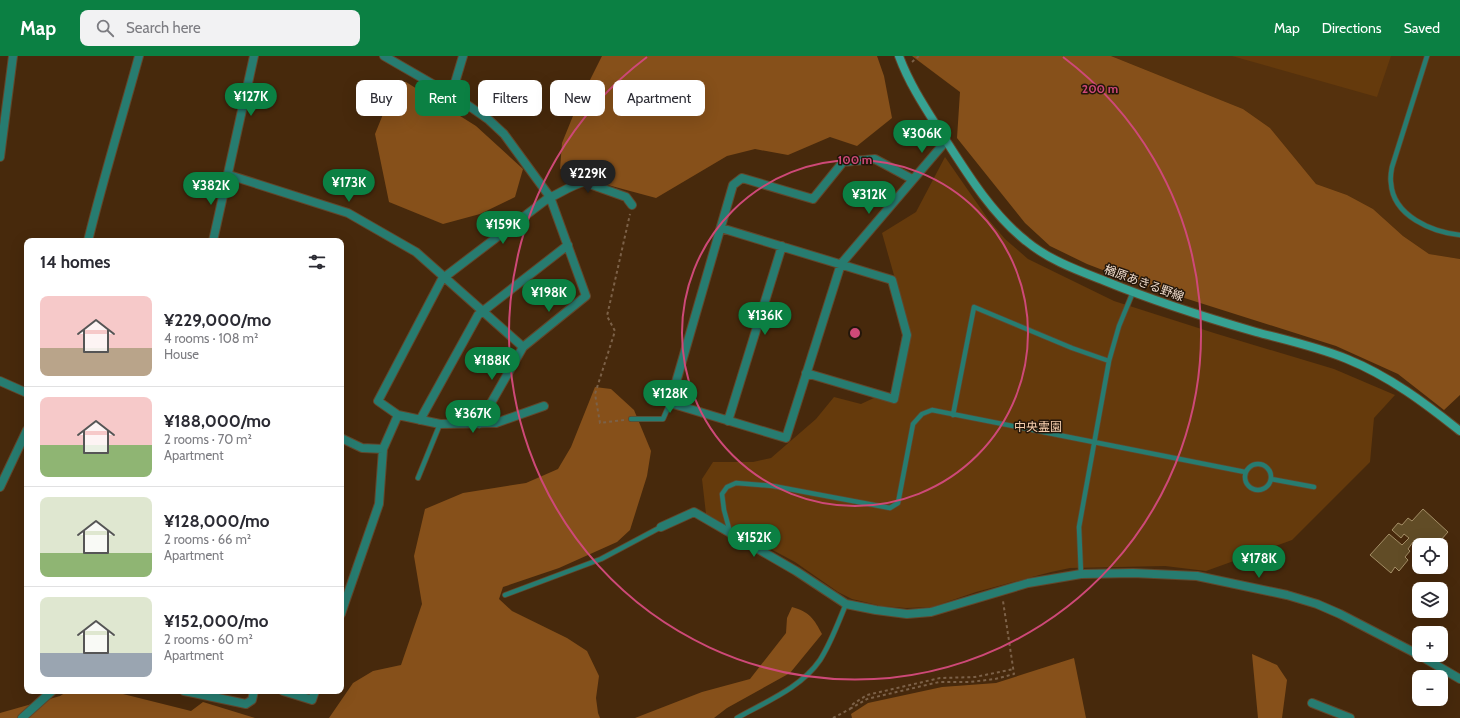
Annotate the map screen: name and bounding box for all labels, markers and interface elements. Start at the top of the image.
search box [80,10,360,46]
text: Map [20,17,56,40]
icon: search [94,17,116,39]
text: Search here [126,19,201,37]
text: Map [1274,19,1300,37]
text: Directions [1322,19,1382,37]
text: Saved [1404,19,1440,37]
chip: Buy [356,80,407,116]
chip: Rent [415,80,470,116]
chip: Filters [478,80,542,116]
chip: New [550,80,605,116]
chip: Apartment [613,80,705,116]
text: 200 m [1082,81,1118,96]
pin: ¥127K [223,83,279,117]
text: ¥127K [234,88,268,104]
pin: ¥306K [894,120,950,154]
text: ¥306K [902,125,942,141]
text: 100 m [838,152,872,167]
pin: ¥229K [560,160,616,194]
text: ¥229K [569,165,607,181]
pin: ¥173K [321,169,377,203]
pin: ¥382K [183,172,239,206]
text: ¥173K [332,174,366,190]
text: ¥382K [192,177,230,193]
pin: ¥312K [841,181,897,215]
text: ¥312K [852,186,886,202]
pin: ¥159K [475,211,531,245]
text: ¥159K [485,216,521,232]
icon: filters [306,251,328,273]
text: 14 homes [40,252,110,272]
street label: 楢原あきる野線 [1102,261,1186,304]
pin: ¥198K [521,279,577,313]
text: ¥198K [531,284,567,300]
pin: ¥136K [737,302,793,336]
text: ¥136K [747,307,783,323]
text: ¥229,000/mo [164,310,271,330]
icon: home [72,312,120,360]
centre of rings [848,326,862,340]
text: 4 rooms · 108 m² [164,330,258,346]
text: House [164,346,199,362]
pin: ¥188K [464,347,520,381]
text: ¥188K [474,352,510,368]
pin: ¥128K [642,380,698,414]
text: ¥128K [652,385,688,401]
pin: ¥367K [445,400,501,434]
text: ¥367K [455,405,491,421]
text: ¥188,000/mo [164,411,271,431]
icon: home [72,413,120,461]
park label: 中央霊園 [1014,419,1062,434]
text: 2 rooms · 70 m² [164,431,252,447]
text: Apartment [164,447,224,463]
text: ¥128,000/mo [164,511,270,531]
icon: home [72,513,120,561]
pin: ¥152K [726,524,782,558]
text: ¥152K [737,529,771,545]
text: 2 rooms · 66 m² [164,531,251,547]
map controls [1412,538,1448,706]
button: locate [1412,538,1448,574]
pin: ¥178K [1231,545,1287,579]
text: Apartment [164,547,224,563]
text: ¥178K [1241,550,1277,566]
button: layers [1412,582,1448,618]
text: ¥152,000/mo [164,611,268,631]
icon: home [72,613,120,661]
button: + [1412,626,1448,662]
text: 2 rooms · 60 m² [164,631,253,647]
text: Apartment [164,647,224,663]
button: − [1412,670,1448,706]

